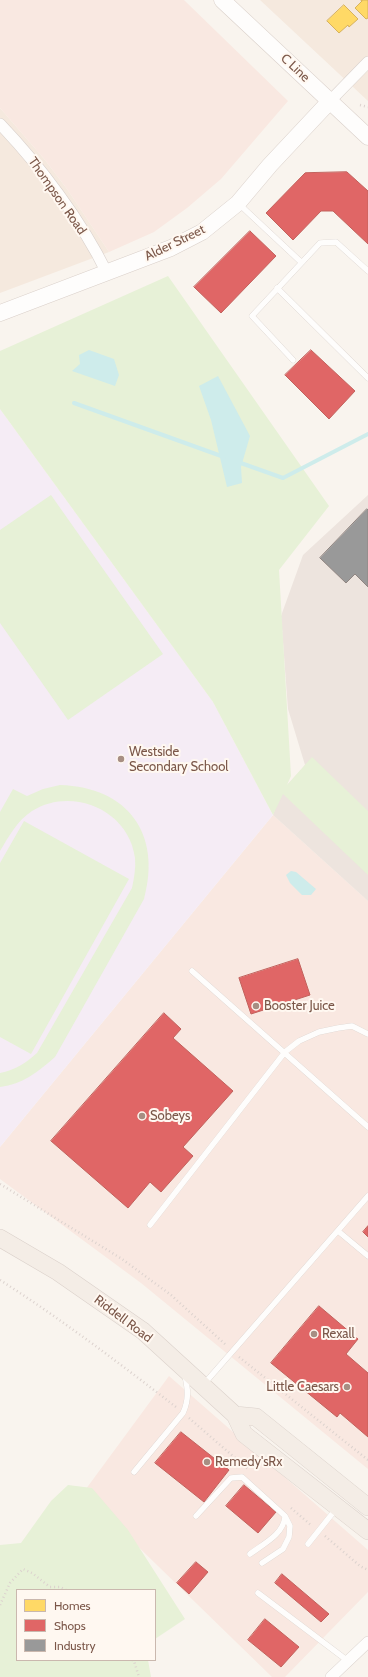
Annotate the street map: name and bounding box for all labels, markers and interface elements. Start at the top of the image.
street label: C Line [277,51,313,85]
street label: Thompson Road [25,154,89,238]
street label: Alder Street [142,222,208,264]
place label: Westside Secondary School [129,744,228,775]
marker: Westside Secondary School [116,754,126,764]
place label: Booster Juice [264,998,335,1014]
marker: Booster Juice [251,1001,261,1011]
place label: Sobeys [150,1108,190,1124]
marker: Sobeys [137,1111,147,1121]
street label: Riddell Road [91,1292,155,1346]
place label: Rexall [322,1326,355,1342]
marker: Rexall [309,1329,319,1339]
place label: Little Caesars [266,1379,339,1395]
marker: Little Caesars [342,1382,352,1392]
place label: Remedy'sRx [215,1454,282,1470]
marker: Remedy'sRx [202,1457,212,1467]
legend [16,1589,156,1661]
text: Homes [54,1598,91,1613]
text: Shops [54,1618,86,1633]
text: Industry [54,1638,95,1653]

